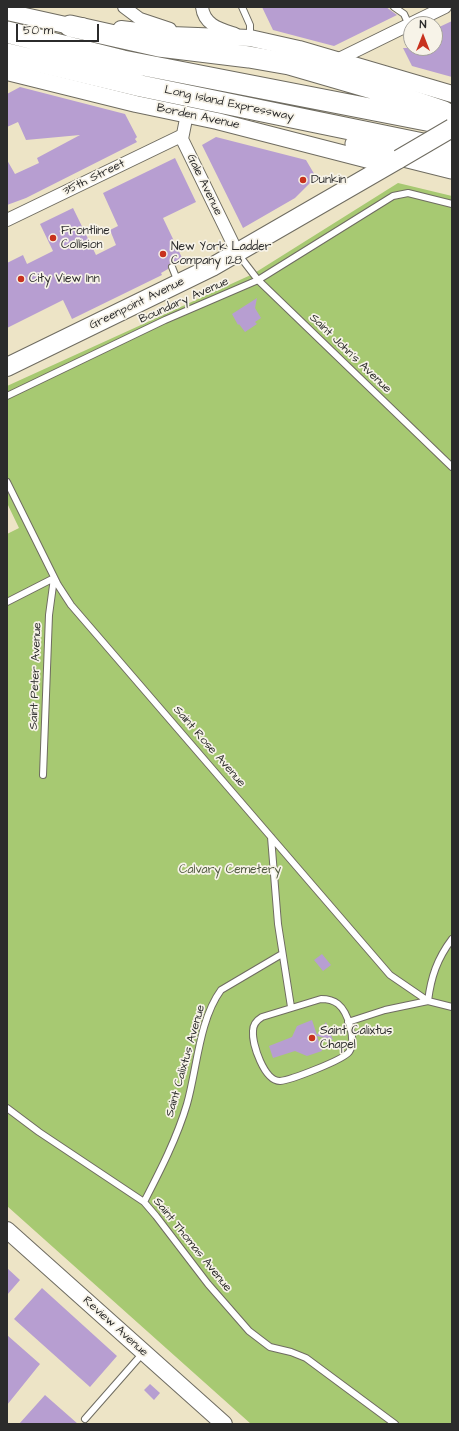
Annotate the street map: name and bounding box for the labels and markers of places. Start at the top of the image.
place label: Dunkin [311,173,346,187]
marker: Dunkin [298,175,308,185]
place label: Frontline Collision [61,224,110,252]
marker: Frontline Collision [48,233,58,243]
place label: New York Ladder Company 128 [171,240,271,268]
marker: New York Ladder Company 128 [158,249,168,259]
place label: City View Inn [29,272,100,286]
marker: City View Inn [16,274,26,284]
place label: Saint Calixtus Chapel [320,1024,392,1052]
marker: Saint Calixtus Chapel [307,1033,317,1043]

